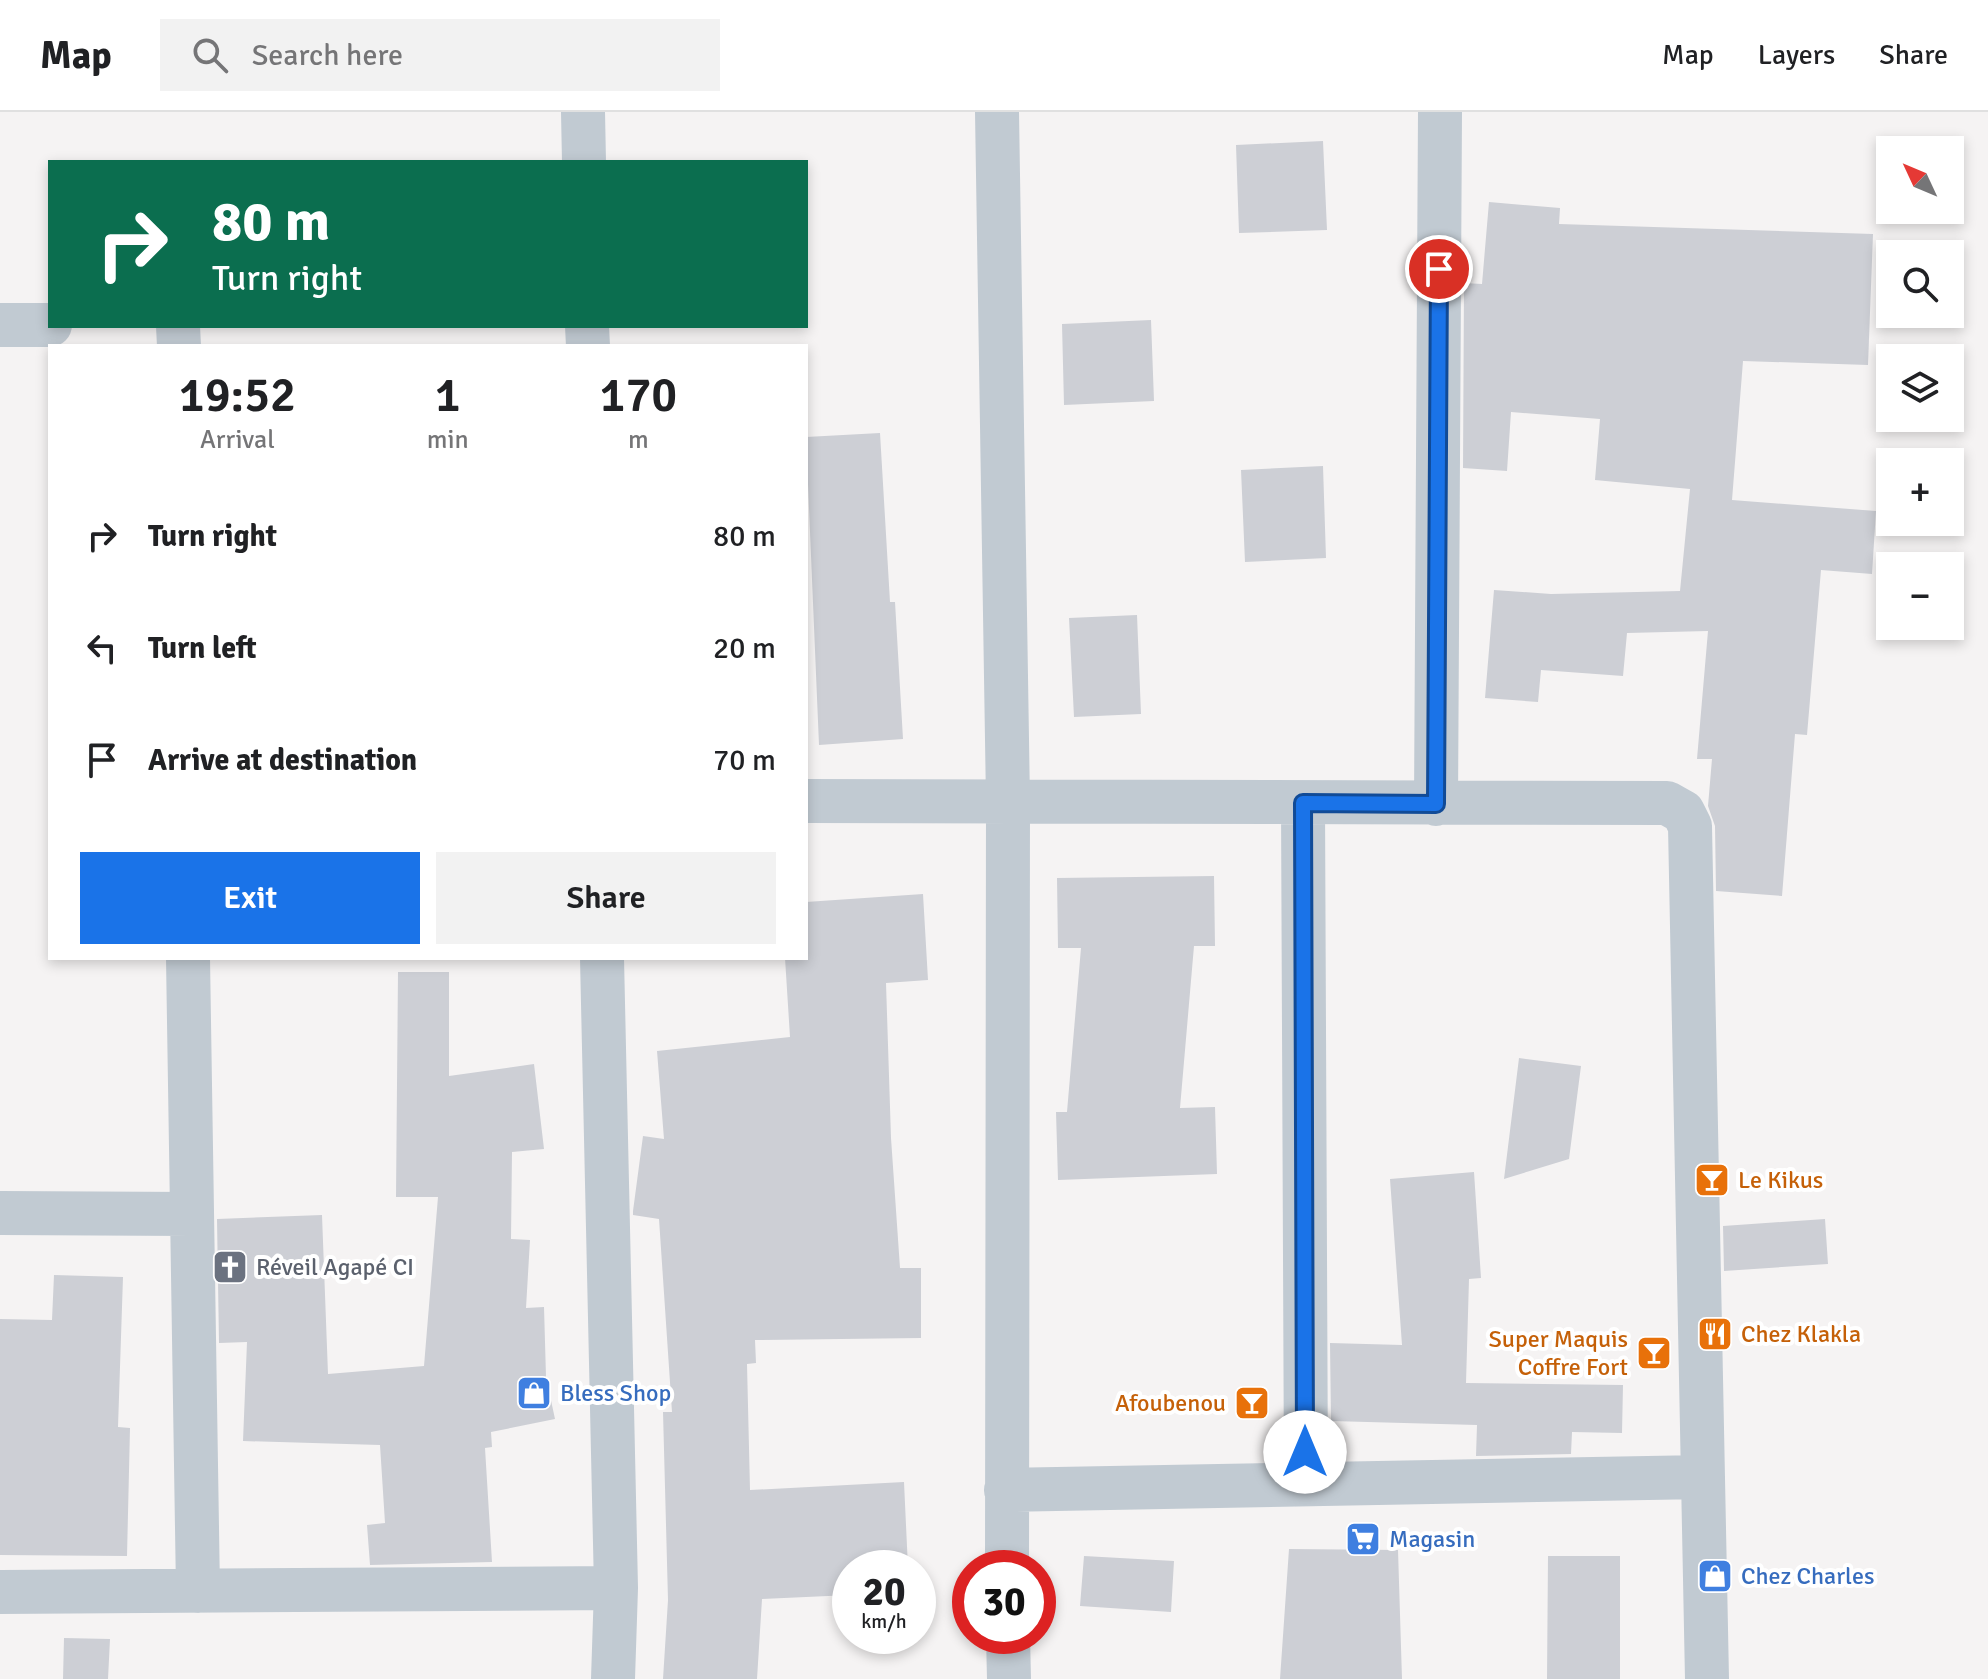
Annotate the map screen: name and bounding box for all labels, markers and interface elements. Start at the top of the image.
search box [160,19,720,91]
text: Map [40,32,112,79]
icon: search [188,33,232,77]
text: Search here [252,37,403,74]
text: Map [1662,38,1714,72]
text: Layers [1758,38,1835,72]
text: Share [1879,38,1948,72]
north arrow [1876,136,1964,224]
map controls [1876,136,1964,640]
text: 80 m [212,187,330,256]
icon: right [80,192,184,296]
pin [1405,235,1473,303]
button: search [1876,240,1964,328]
icon: arrive [1417,247,1461,291]
text: Turn right [212,256,362,301]
button: layers [1876,344,1964,432]
text: 19:52 [179,366,296,425]
text: 1 [435,366,461,425]
text: 170 [599,366,677,425]
text: Arrival [200,424,275,456]
text: min [427,424,469,456]
text: m [628,424,649,456]
button: + [1876,448,1964,536]
icon: right [80,514,124,558]
text: Turn right [148,518,277,555]
text: 80 m [713,518,776,555]
button: − [1876,552,1964,640]
icon: left [80,626,124,670]
text: Turn left [148,630,257,667]
text: 20 m [713,630,776,667]
icon: arrive [80,738,124,782]
text: Arrive at destination [148,742,417,779]
text: 70 m [713,742,776,779]
button: Exit [80,852,420,944]
button: Share [436,852,776,944]
bar icon: Le Kikus [1693,1161,1731,1199]
place label: Le Kikus [1738,1165,1823,1195]
church icon: Réveil Agapé CI [211,1248,249,1286]
place label: Réveil Agapé CI [256,1252,414,1282]
restaurant icon: Chez Klakla [1696,1315,1734,1353]
place label: Chez Klakla [1741,1319,1861,1349]
place label: Super Maquis Coffre Fort [1489,1324,1628,1382]
bar icon: Super Maquis Coffre Fort [1635,1334,1673,1372]
shop icon: Bless Shop [515,1374,553,1412]
place label: Bless Shop [560,1378,671,1408]
bar icon: Afoubenou [1233,1384,1271,1422]
place label: Afoubenou [1115,1388,1226,1418]
position arrow [1263,1410,1347,1494]
supermarket icon: Magasin [1344,1520,1382,1558]
place label: Magasin [1389,1524,1475,1554]
speed limit sign: 30 [952,1550,1056,1654]
shop icon: Chez Charles [1696,1557,1734,1595]
place label: Chez Charles [1741,1561,1874,1591]
text: 20 [862,1567,906,1617]
text: km/h [861,1609,907,1634]

